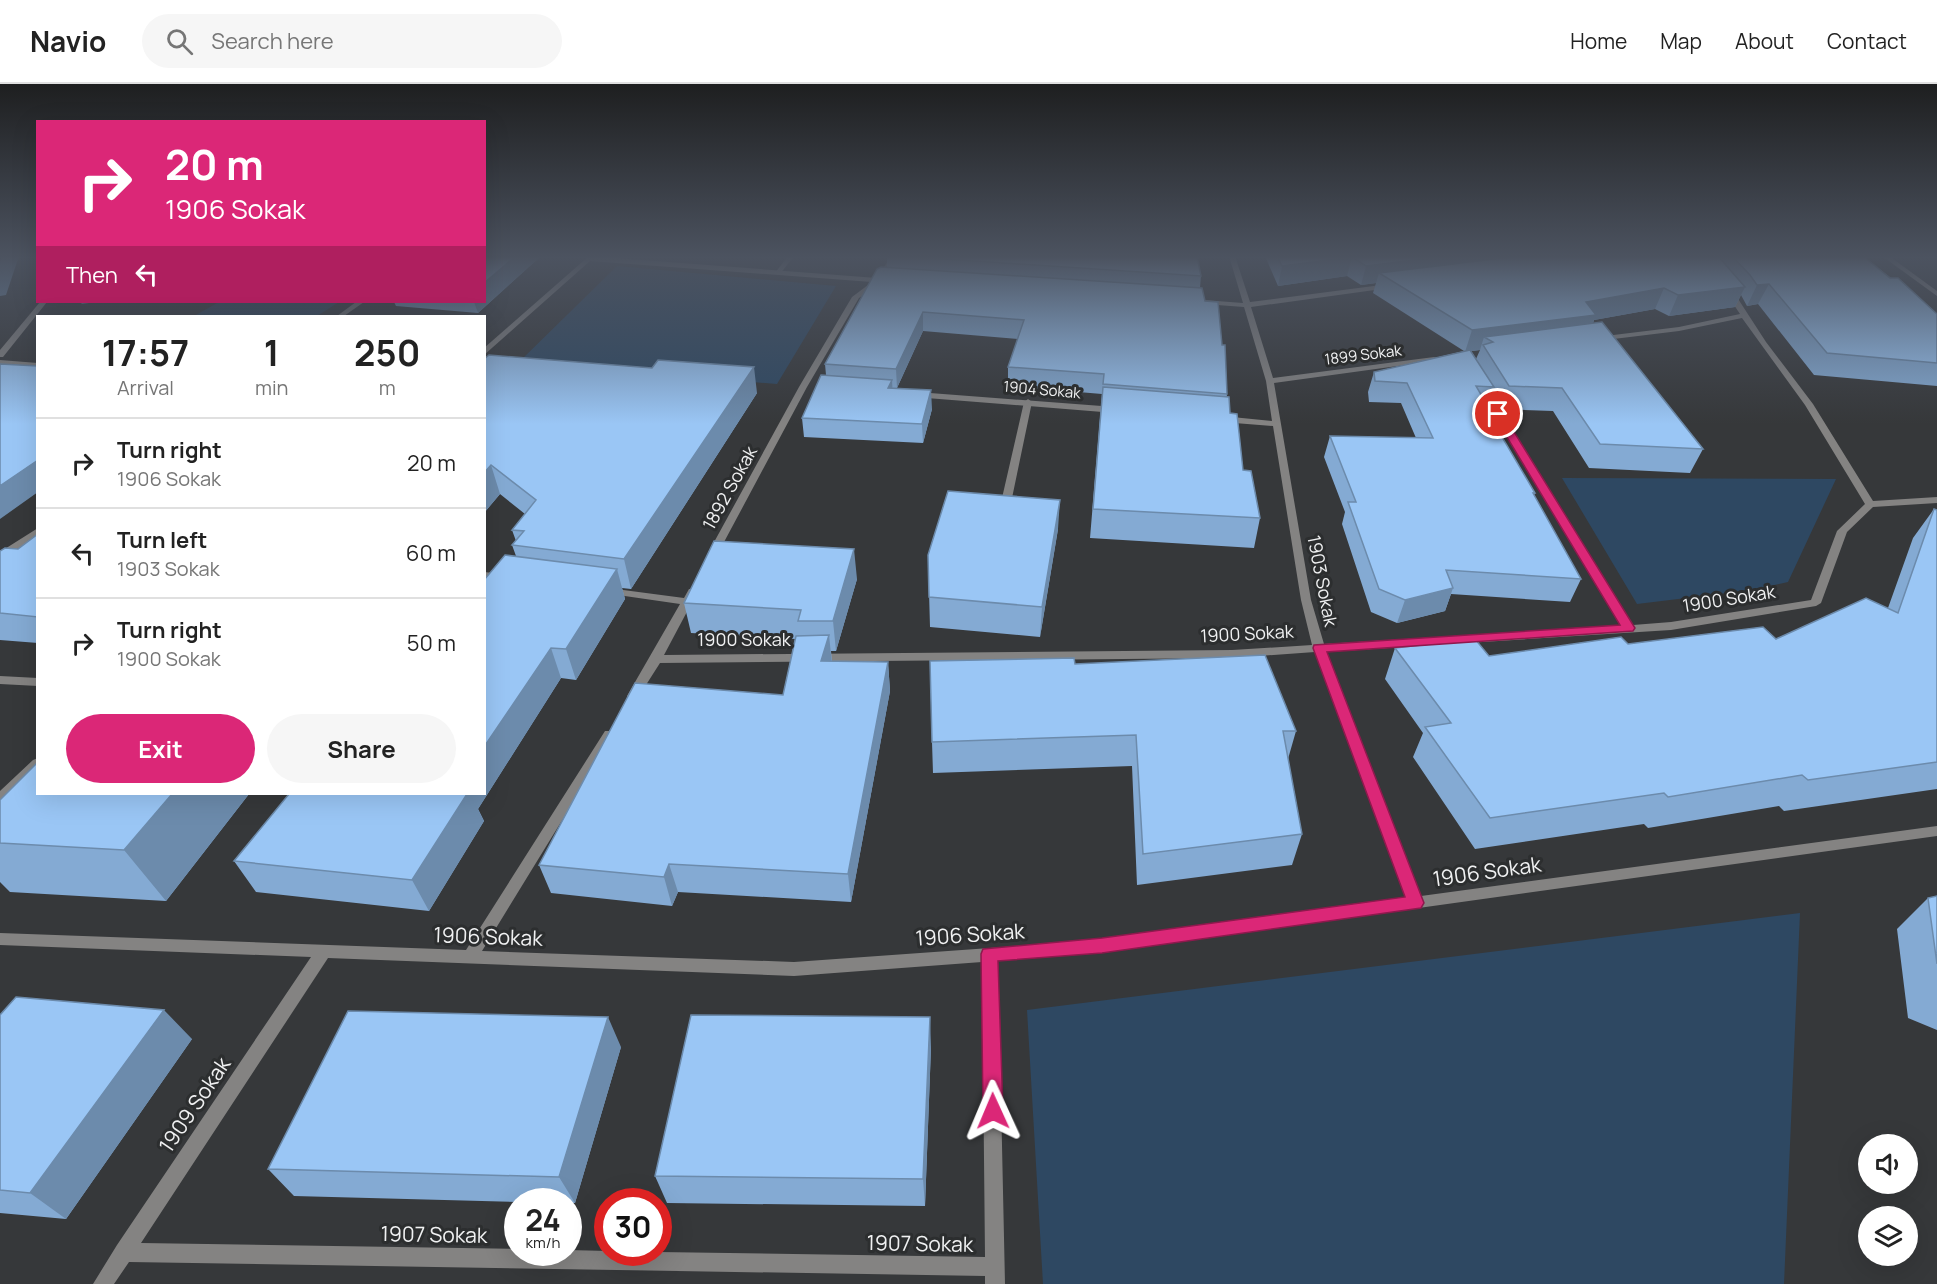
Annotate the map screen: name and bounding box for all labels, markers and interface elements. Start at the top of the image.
search box [142,14,562,68]
text: Navio [30,22,106,60]
icon: search [163,25,196,58]
text: Search here [211,26,334,56]
text: Home [1570,27,1627,55]
text: Map [1660,27,1702,55]
text: About [1735,27,1794,55]
text: Contact [1827,27,1907,55]
text: 20 m [165,135,264,193]
icon: right [66,144,144,222]
text: 1906 Sokak [165,190,305,227]
icon: left [130,258,163,291]
text: Then [66,260,118,290]
text: 17:57 [102,328,189,377]
text: 1 [264,328,280,377]
text: 250 [354,328,420,377]
street label: 1899 Sokak [1323,339,1403,370]
text: Arrival [117,374,174,401]
text: min [255,374,288,401]
text: m [379,374,396,401]
street label: 1904 Sokak [1003,376,1082,403]
pin [1472,388,1523,439]
icon: arrive [1481,397,1514,430]
text: Turn right [117,435,222,465]
street label: 1892 Sokak [696,440,762,534]
icon: right [66,447,99,480]
text: 20 m [407,448,456,478]
text: 1906 Sokak [117,465,221,492]
text: Turn left [117,525,207,555]
street label: 1903 Sokak [1302,533,1344,629]
icon: left [66,537,99,570]
text: 60 m [406,538,456,568]
text: 1903 Sokak [117,555,220,582]
street label: 1900 Sokak [1681,579,1778,617]
text: Turn right [117,615,222,645]
street label: 1900 Sokak [1200,619,1295,647]
icon: right [66,627,99,660]
street label: 1900 Sokak [697,627,792,651]
text: 50 m [407,628,456,658]
text: 1900 Sokak [117,645,221,672]
button: Exit [66,714,255,783]
button: Share [267,714,456,783]
street label: 1906 Sokak [1431,849,1543,892]
street label: 1906 Sokak [915,916,1026,952]
street label: 1906 Sokak [433,920,544,952]
street label: 1909 Sokak [152,1051,237,1158]
position arrow [961,1079,1025,1143]
map controls [1858,1134,1918,1266]
button: sound [1858,1134,1918,1194]
speed limit sign: 30 [594,1188,672,1266]
text: 24 [525,1199,561,1240]
button: layers [1858,1206,1918,1266]
street label: 1907 Sokak [380,1219,488,1249]
street label: 1907 Sokak [866,1228,974,1258]
text: km/h [526,1232,560,1253]

